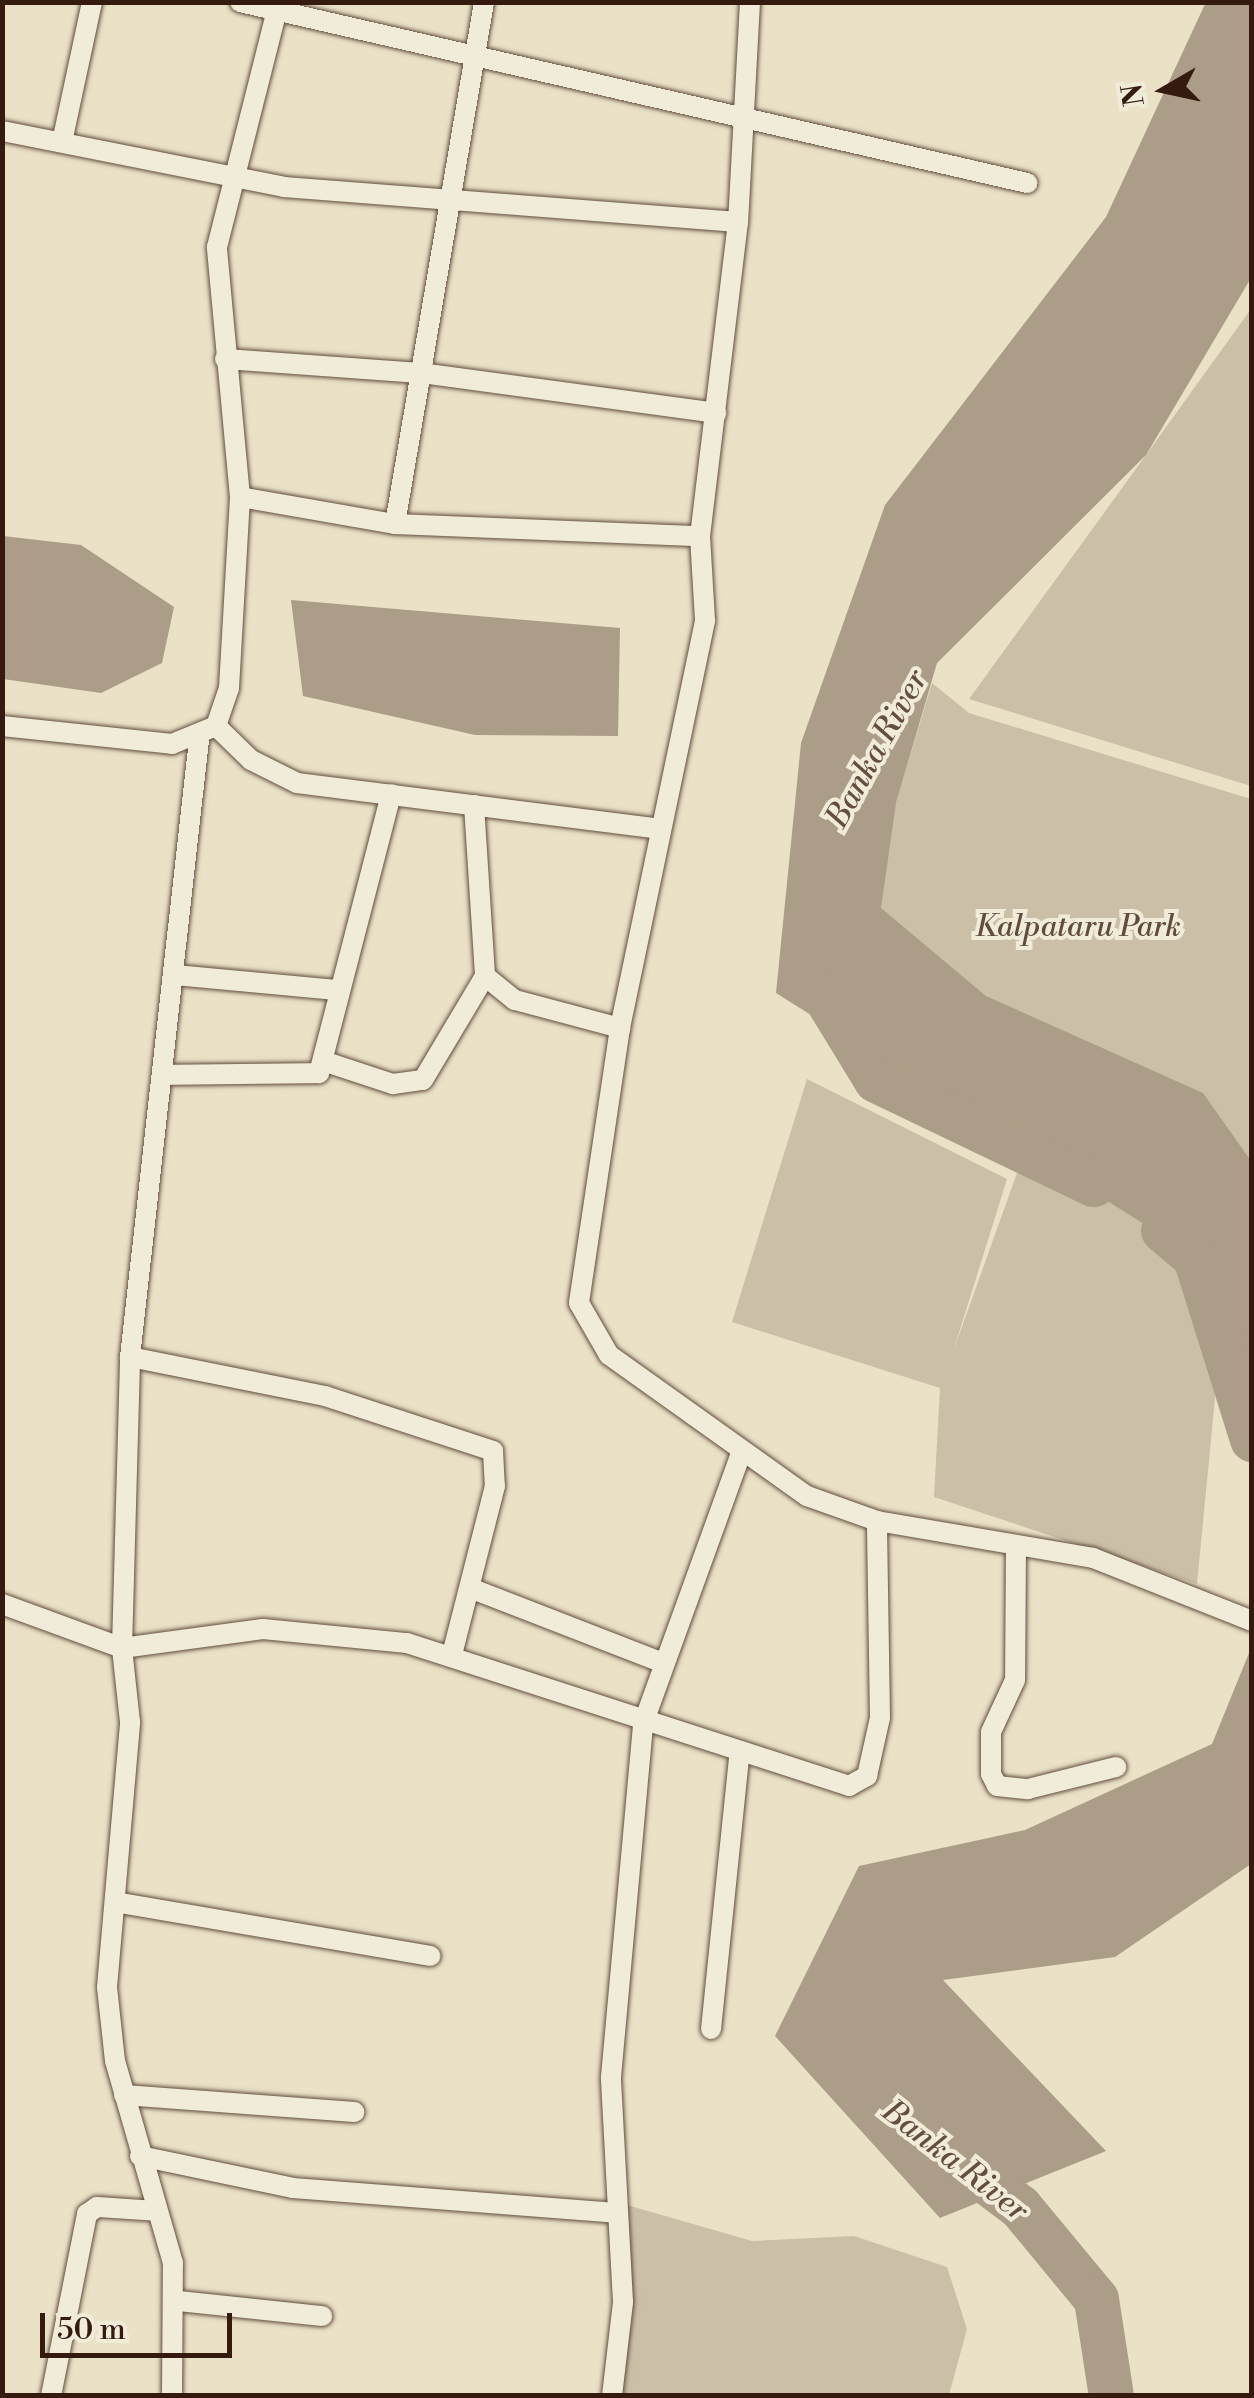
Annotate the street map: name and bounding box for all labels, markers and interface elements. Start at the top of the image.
north arrow [1114,40,1214,140]
text: N [1115,81,1153,108]
water label: Banka River [818,663,936,835]
park label: Kalpataru Park [975,909,1181,945]
water label: Banka River [874,2092,1036,2230]
scale bar [45,2293,238,2355]
text: 50 m [57,2311,126,2349]

